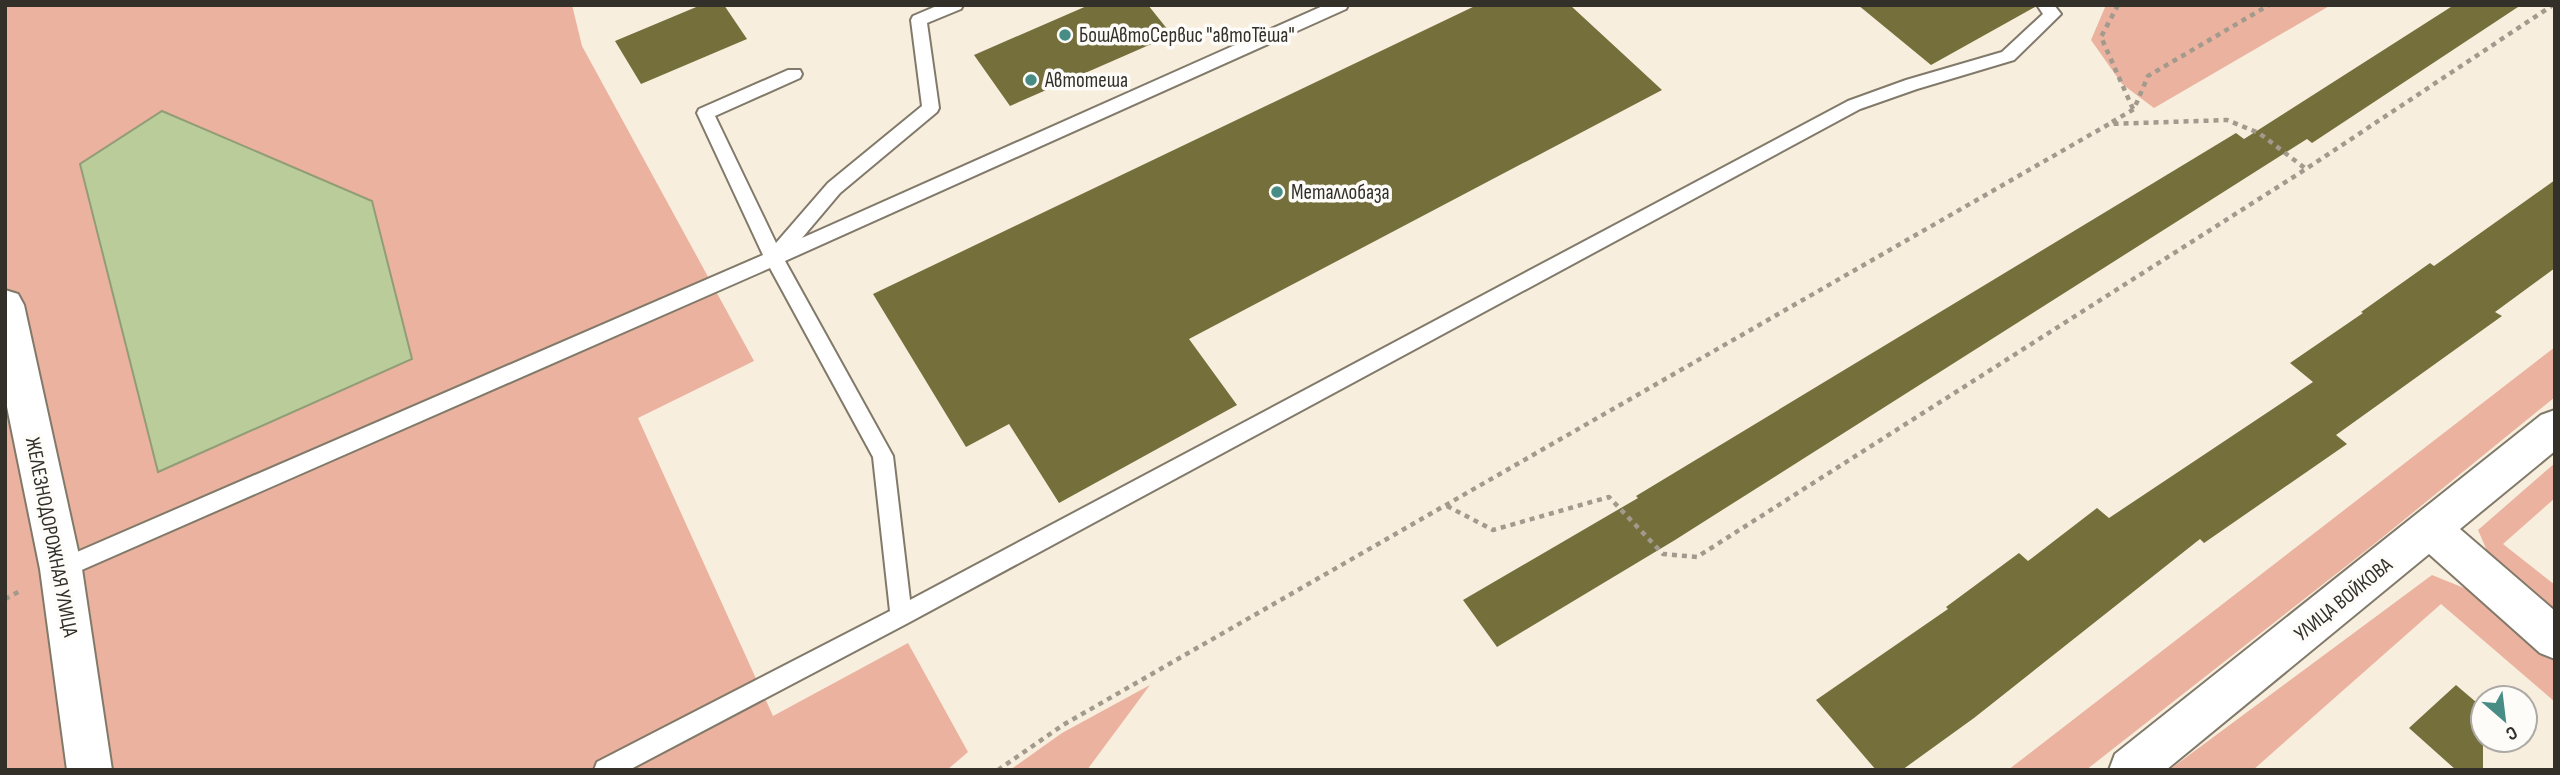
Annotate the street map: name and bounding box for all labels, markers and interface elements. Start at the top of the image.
place label: БошАвтоСервис "автоТёша" [1079,23,1295,48]
marker: БошАвтоСервис "автоТёша" [1057,27,1073,43]
place label: Автотеша [1044,68,1128,93]
marker: Автотеша [1023,72,1039,88]
place label: Металлобаза [1291,180,1390,205]
marker: Металлобаза [1269,184,1285,200]
street label: ЖЕЛЕЗНОДОРОЖНАЯ УЛИЦА [20,435,83,640]
street label: УЛИЦА ВОЙКОВА [2289,552,2398,646]
north arrow [2469,684,2539,754]
text: С [2501,720,2521,745]

